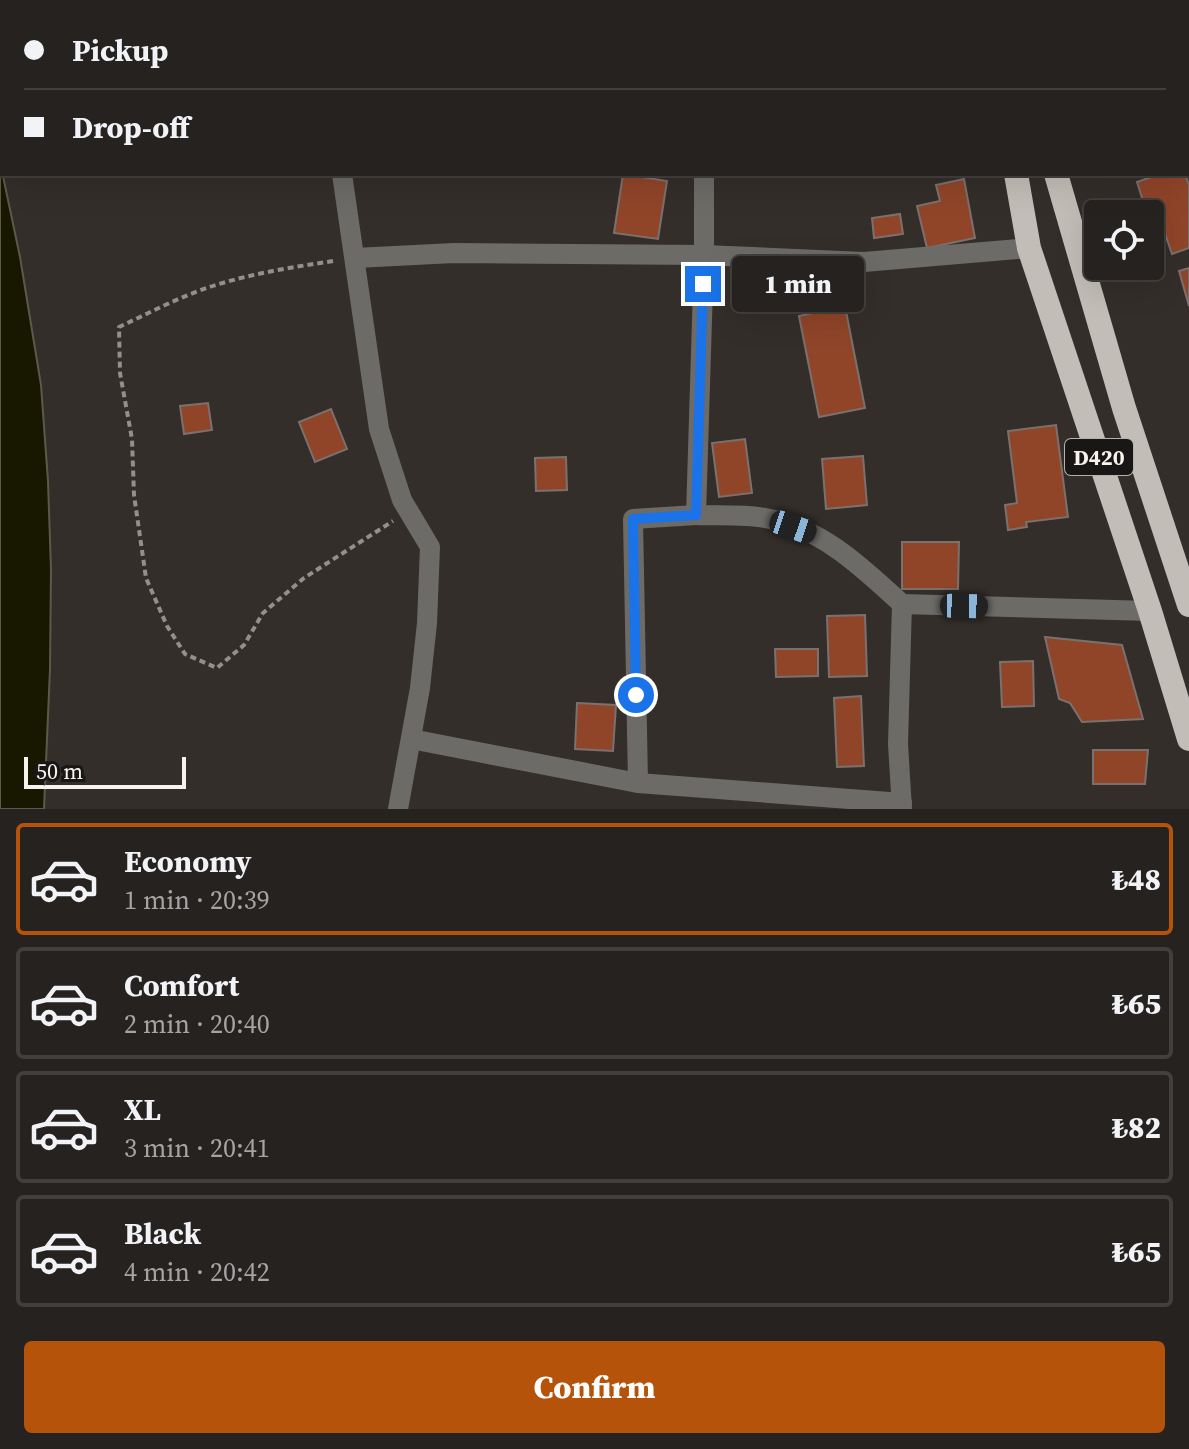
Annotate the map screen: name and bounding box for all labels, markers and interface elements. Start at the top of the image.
text: Pickup [72,30,168,71]
text: Drop-off [72,107,190,148]
map controls [1084,200,1164,280]
button: locate [1084,200,1164,280]
callout: 1 min [731,256,863,312]
route end [685,266,721,302]
text: 1 min [764,266,832,302]
road number: D420 [1065,439,1133,475]
car [766,508,820,546]
car [940,594,988,618]
route start [618,677,654,713]
scale bar [24,753,186,789]
text: 50 m [36,756,83,786]
text: Economy [124,841,252,882]
icon: car [28,843,100,915]
text: ₺48 [1111,859,1161,900]
text: 1 min · 20:39 [124,882,270,918]
text: Comfort [124,965,239,1006]
icon: car [28,967,100,1039]
text: ₺65 [1111,983,1161,1024]
text: 2 min · 20:40 [124,1006,270,1042]
text: XL [124,1089,161,1130]
icon: car [28,1091,100,1163]
text: ₺82 [1111,1107,1161,1148]
text: 3 min · 20:41 [124,1130,270,1166]
text: Black [124,1213,201,1254]
icon: car [28,1215,100,1287]
text: ₺65 [1111,1231,1161,1272]
text: 4 min · 20:42 [124,1254,270,1290]
button: Confirm [24,1341,1165,1433]

